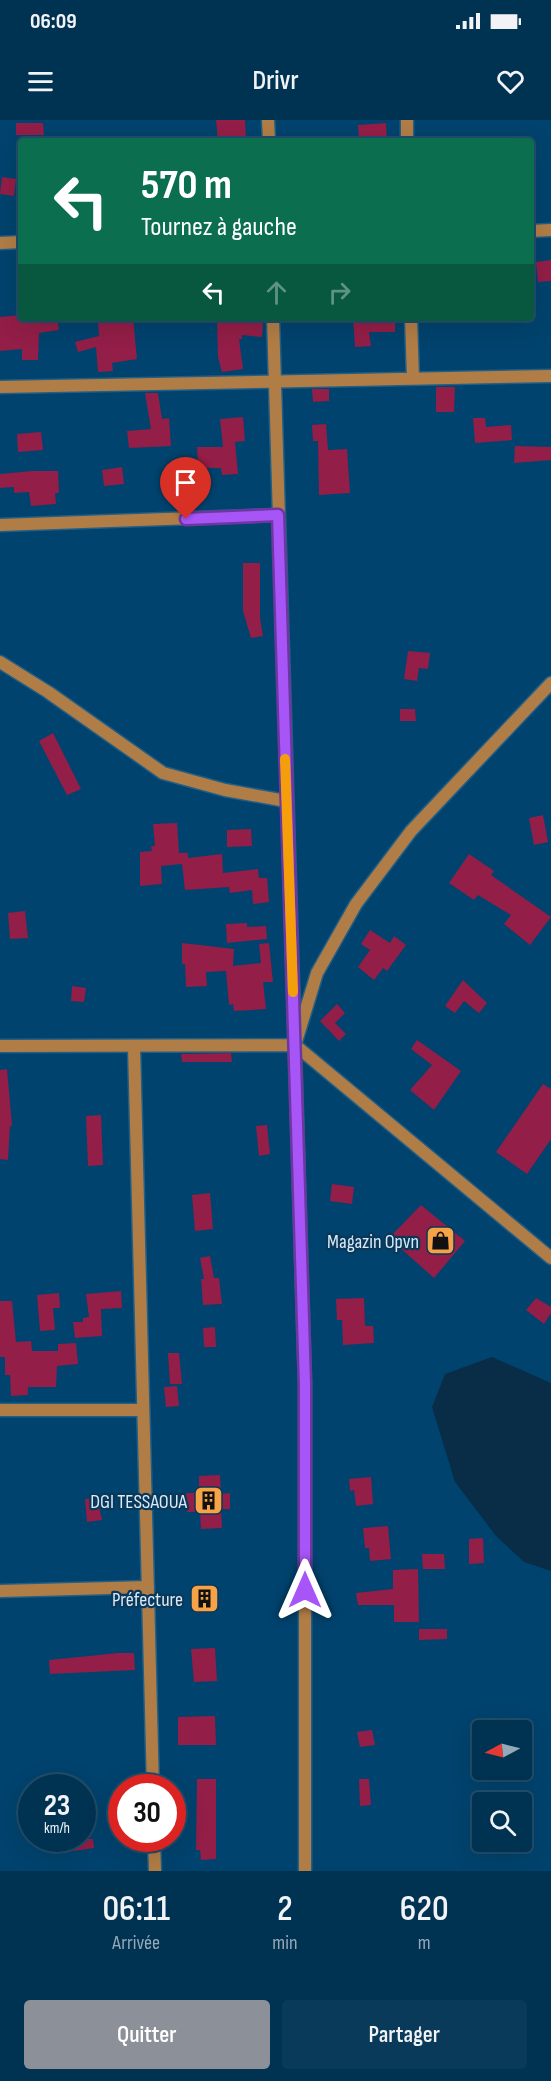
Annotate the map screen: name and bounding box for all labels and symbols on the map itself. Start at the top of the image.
pin [160,457,211,519]
shop icon: Magazin Opvn [424,1225,456,1257]
place label: Magazin Opvn [327,1230,419,1254]
building icon: DGI TESSAOUA [192,1485,224,1517]
place label: DGI TESSAOUA [90,1490,187,1514]
position arrow [273,1558,337,1622]
building icon: Préfecture [188,1583,220,1615]
place label: Préfecture [112,1588,183,1612]
north arrow [472,1720,532,1780]
speed limit sign: 30 [108,1774,186,1852]

